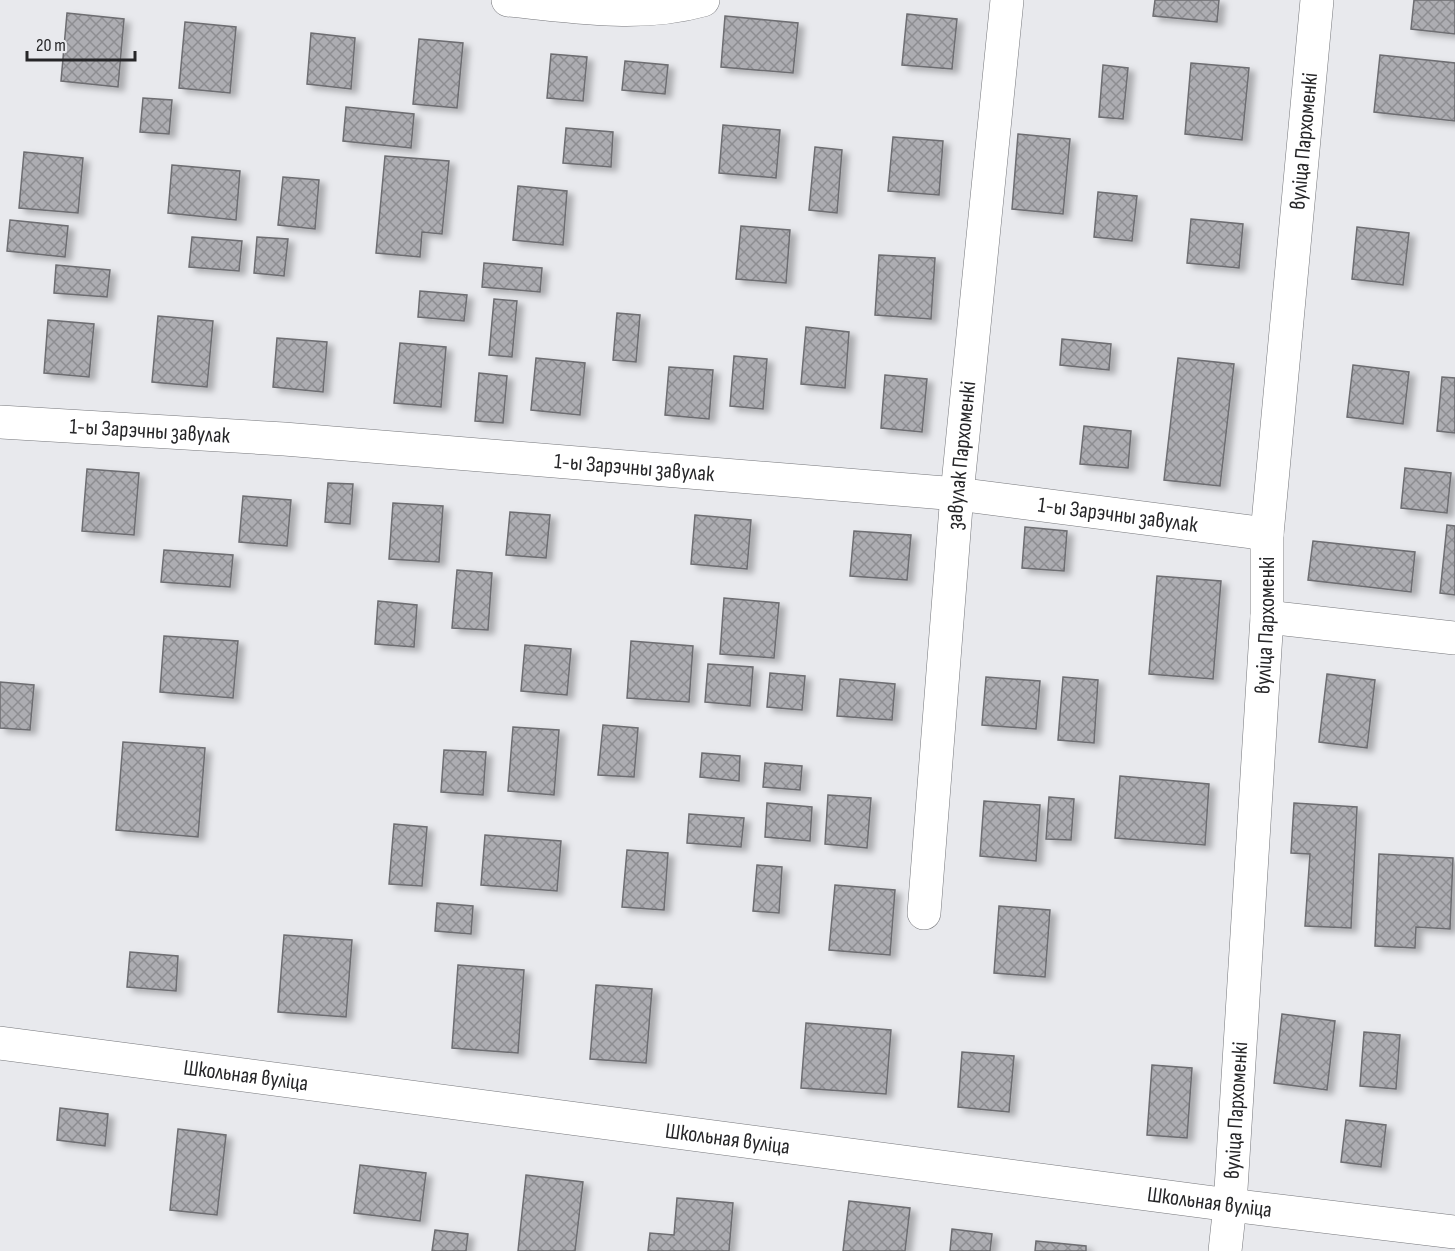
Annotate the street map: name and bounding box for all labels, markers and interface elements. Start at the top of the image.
scale bar [27,24,135,62]
text: 20 m [36,35,66,56]
street label: вуліца Пархоменкі [1284,71,1324,211]
street label: завулак Пархоменкі [941,380,982,531]
street label: 1-ы Зарэчны завулак [69,413,231,449]
street label: 1-ы Зарэчны завулак [553,448,716,488]
street label: 1-ы Зарэчны завулак [1037,491,1200,539]
street label: вуліца Пархоменкі [1249,557,1281,695]
street label: вуліца Пархоменкі [1218,1041,1254,1180]
street label: Школьная вуліца [182,1054,310,1097]
street label: Школьная вуліца [664,1117,792,1160]
street label: Школьная вуліца [1146,1181,1273,1223]

